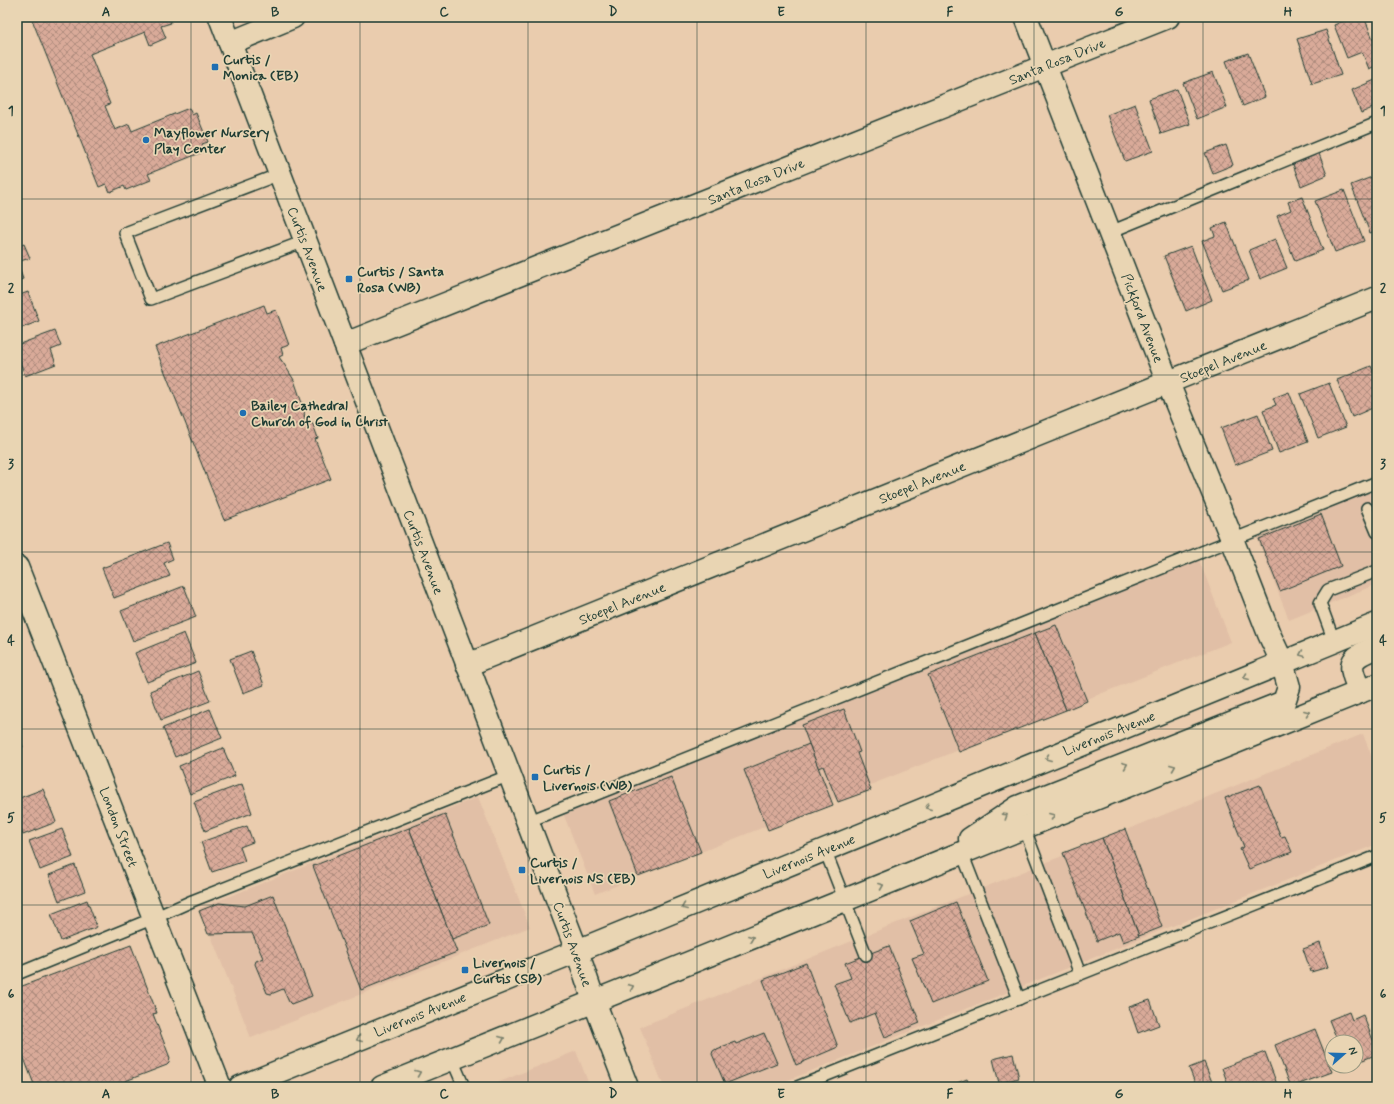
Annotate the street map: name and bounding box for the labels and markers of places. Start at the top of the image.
place label: Curtis / Monica (EB) [223,51,298,85]
marker: Curtis / Monica (EB) [210,62,220,72]
place label: Mayflower Nursery Play Center [154,124,270,158]
marker: Mayflower Nursery Play Center [141,135,151,145]
place label: Curtis / Santa Rosa (WB) [357,263,444,297]
marker: Curtis / Santa Rosa (WB) [344,274,354,284]
place label: Bailey Cathedral Church of God in Christ [251,397,388,431]
marker: Bailey Cathedral Church of God in Christ [238,408,248,418]
place label: Curtis / Livernois (WB) [543,761,632,795]
marker: Curtis / Livernois (WB) [530,772,540,782]
place label: Curtis / Livernois NS (EB) [530,854,635,888]
marker: Curtis / Livernois NS (EB) [517,865,527,875]
place label: Livernois / Curtis (SB) [473,954,542,988]
marker: Livernois / Curtis (SB) [460,965,470,975]

